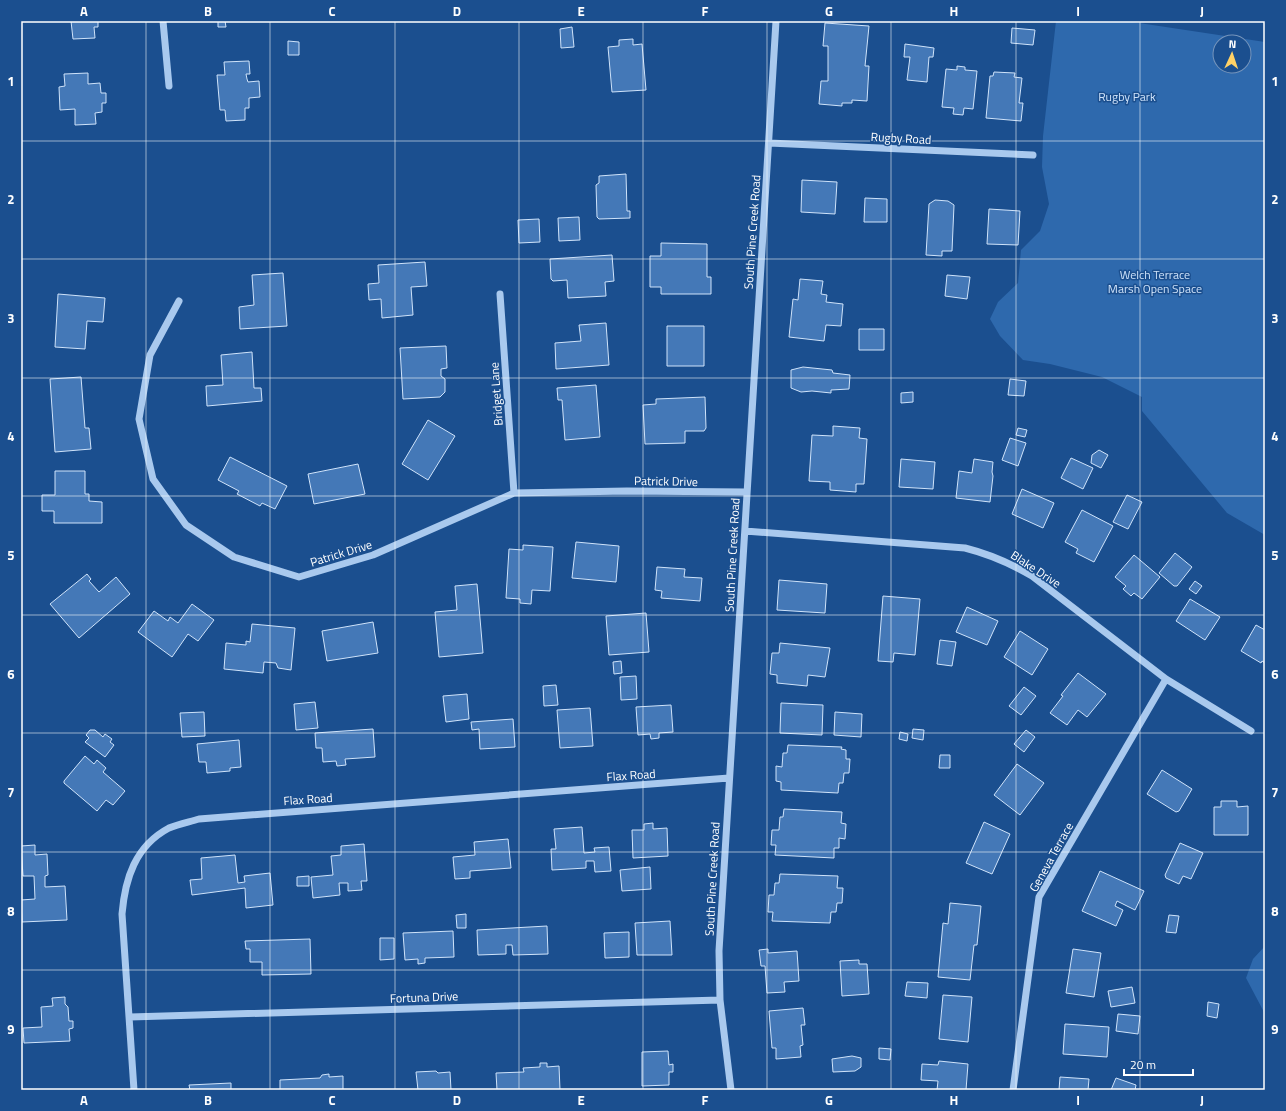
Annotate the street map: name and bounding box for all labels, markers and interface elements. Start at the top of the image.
text: A [80,1,88,21]
text: B [204,1,212,21]
text: C [328,1,336,21]
text: D [453,1,461,21]
text: E [577,1,585,21]
text: F [702,1,709,21]
text: G [825,1,833,21]
text: H [950,1,958,21]
text: I [1076,1,1080,21]
text: J [1200,1,1204,21]
north arrow [1212,34,1252,74]
text: N [1228,36,1237,52]
text: 1 [7,71,15,91]
text: 1 [1271,71,1279,91]
park label: Rugby Park [1098,87,1156,106]
street label: Rugby Road [870,127,932,149]
street label: South Pine Creek Road [739,174,765,290]
text: 2 [7,189,15,209]
text: 2 [1271,189,1279,209]
park label: Welch Terrace Marsh Open Space [1108,265,1202,298]
text: 3 [7,308,15,328]
text: 3 [1271,308,1279,328]
street label: Bridget Lane [484,361,508,427]
text: 4 [7,426,15,446]
text: 4 [1271,426,1279,446]
street label: Patrick Drive [634,471,698,491]
street label: South Pine Creek Road [720,497,744,613]
street label: Patrick Drive [308,535,374,571]
text: 5 [7,545,15,565]
text: 5 [1271,545,1279,565]
street label: Blake Drive [1007,546,1065,592]
text: 6 [7,664,15,684]
text: 6 [1271,664,1279,684]
street label: Flax Road [606,764,656,786]
text: 7 [7,782,15,802]
text: 7 [1271,782,1279,802]
street label: Flax Road [283,788,333,810]
street label: Geneva Terrace [1024,819,1078,895]
street label: South Pine Creek Road [700,821,724,937]
text: 8 [7,901,15,921]
text: 8 [1271,901,1279,921]
street label: Fortuna Drive [389,986,459,1008]
text: 9 [7,1019,15,1039]
text: 9 [1271,1019,1279,1039]
scale bar [1124,1051,1193,1077]
text: 20 m [1130,1055,1156,1074]
text: A [80,1090,88,1110]
text: B [204,1090,212,1110]
text: C [328,1090,336,1110]
text: D [453,1090,461,1110]
text: E [577,1090,585,1110]
text: F [702,1090,709,1110]
text: G [825,1090,833,1110]
text: H [950,1090,958,1110]
text: I [1076,1090,1080,1110]
text: J [1200,1090,1204,1110]

